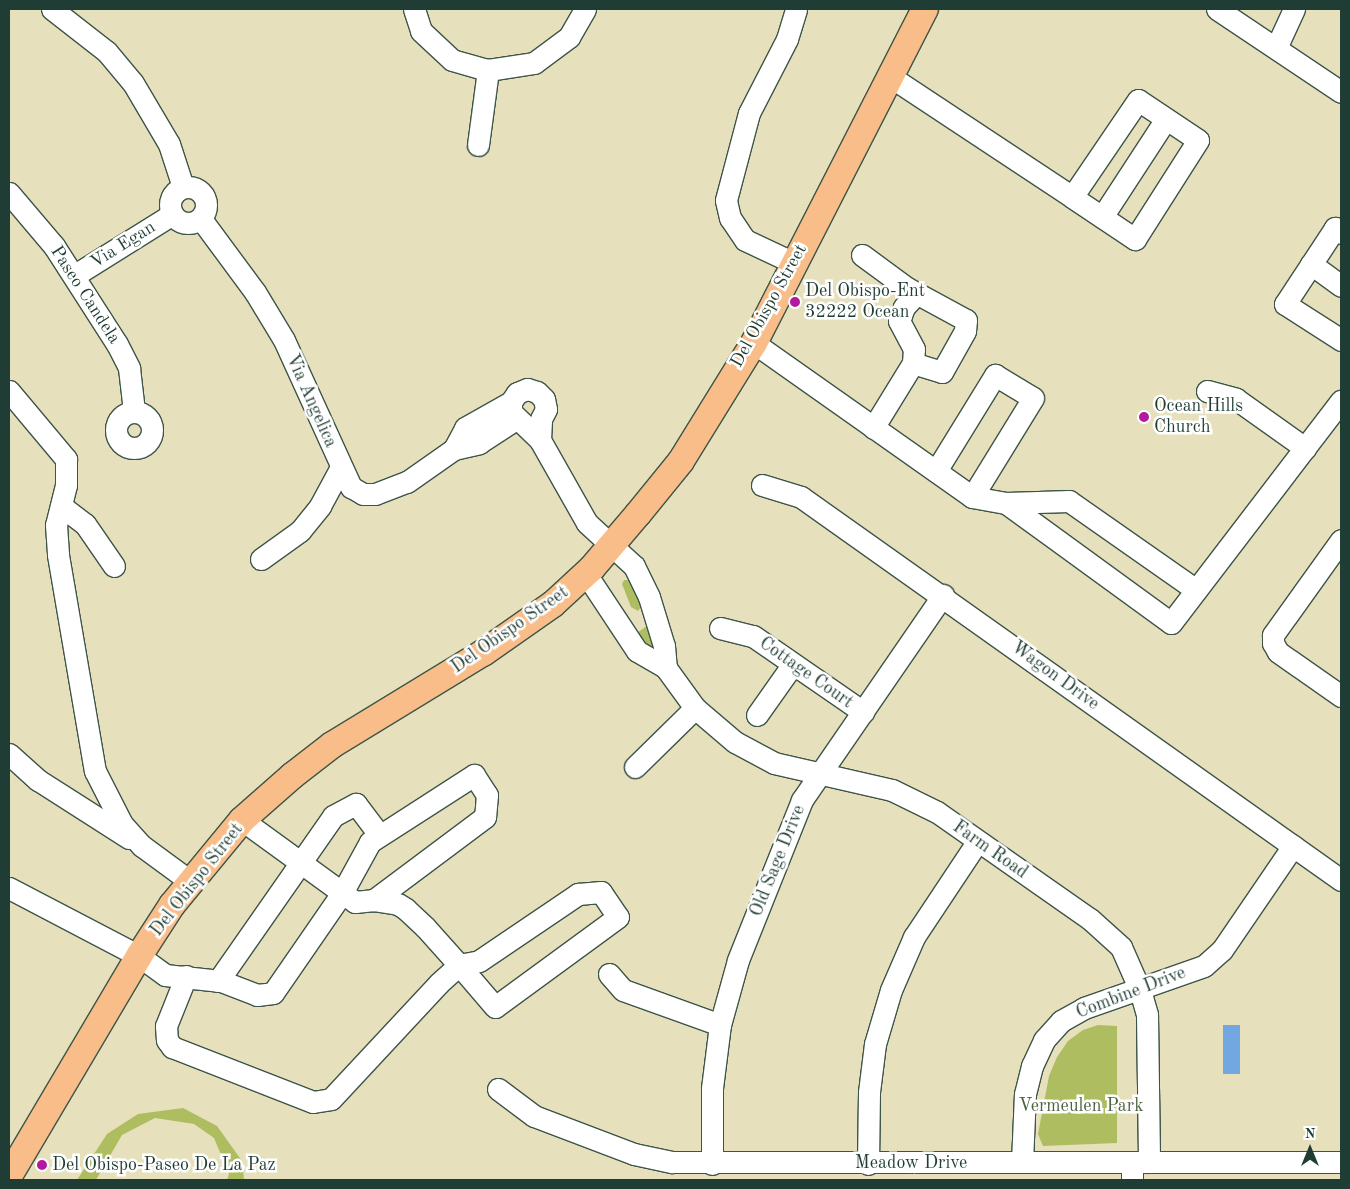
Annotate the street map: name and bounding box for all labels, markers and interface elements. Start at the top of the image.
street label: Via Egan [86,217,160,273]
street label: Del Obispo Street [726,241,812,371]
street label: Paseo Candela [45,242,125,348]
place label: Del Obispo-Ent 32222 Ocean [805,281,925,324]
marker: Del Obispo-Ent 32222 Ocean [789,296,801,308]
street label: Via Angelica [281,351,341,451]
place label: Ocean Hills Church [1154,396,1243,438]
marker: Ocean Hills Church [1138,411,1150,423]
street label: Del Obispo Street [447,582,573,678]
street label: Cottage Court [755,633,857,713]
street label: Wagon Drive [1007,637,1103,715]
street label: Old Sage Drive [746,802,810,920]
street label: Farm Road [948,816,1032,884]
street label: Del Obispo Street [146,819,248,941]
street label: Combine Drive [1073,962,1189,1024]
park label: Vermeulen Park [1019,1095,1143,1117]
north arrow [1285,1124,1335,1174]
text: N [1305,1127,1315,1141]
street label: Meadow Drive [855,1152,967,1174]
place label: Del Obispo-Paseo De La Paz [52,1154,276,1176]
marker: Del Obispo-Paseo De La Paz [36,1159,48,1171]

